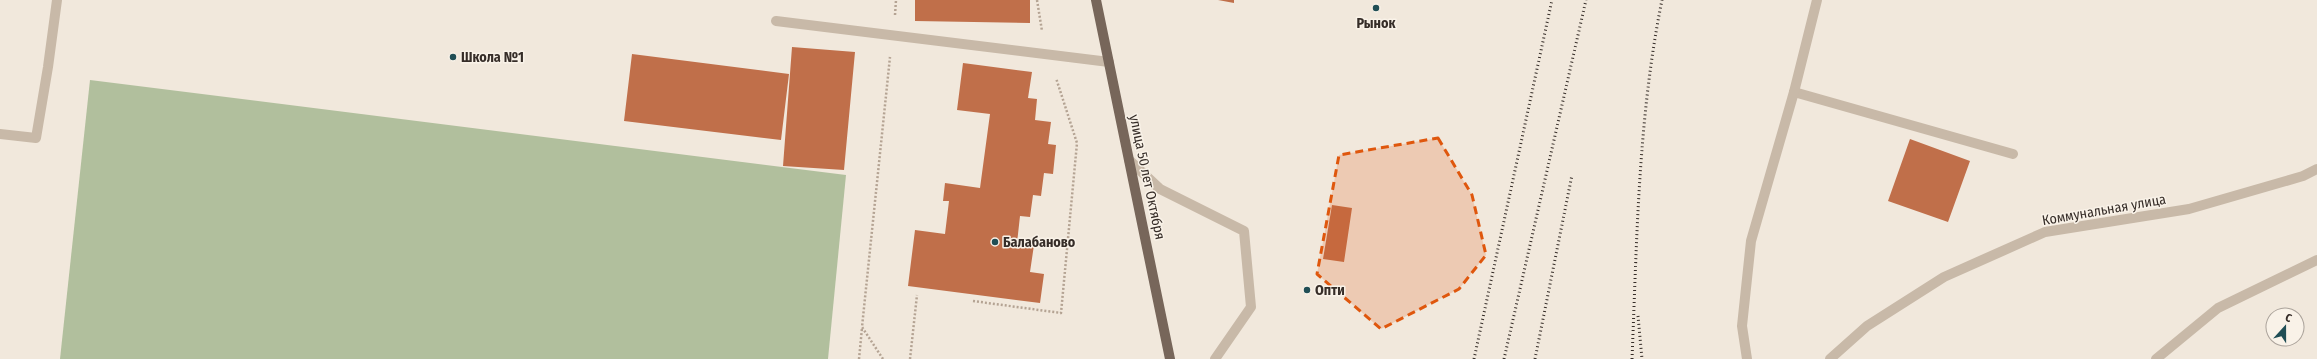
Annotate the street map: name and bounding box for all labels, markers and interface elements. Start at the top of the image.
marker: Рынок [1371,3,1381,13]
place label: Рынок [1356,15,1396,32]
place label: Школа №1 [461,49,524,66]
marker: Школа №1 [448,52,458,62]
street label: улица 50 лет Октября [1125,113,1169,241]
street label: Коммунальная улица [2041,191,2167,229]
place label: Балабаново [1003,234,1076,251]
marker: Балабаново [990,237,1000,247]
place label: Опти [1315,282,1345,299]
marker: Опти [1302,285,1312,295]
north arrow [2265,307,2305,347]
text: С [2283,311,2294,325]

